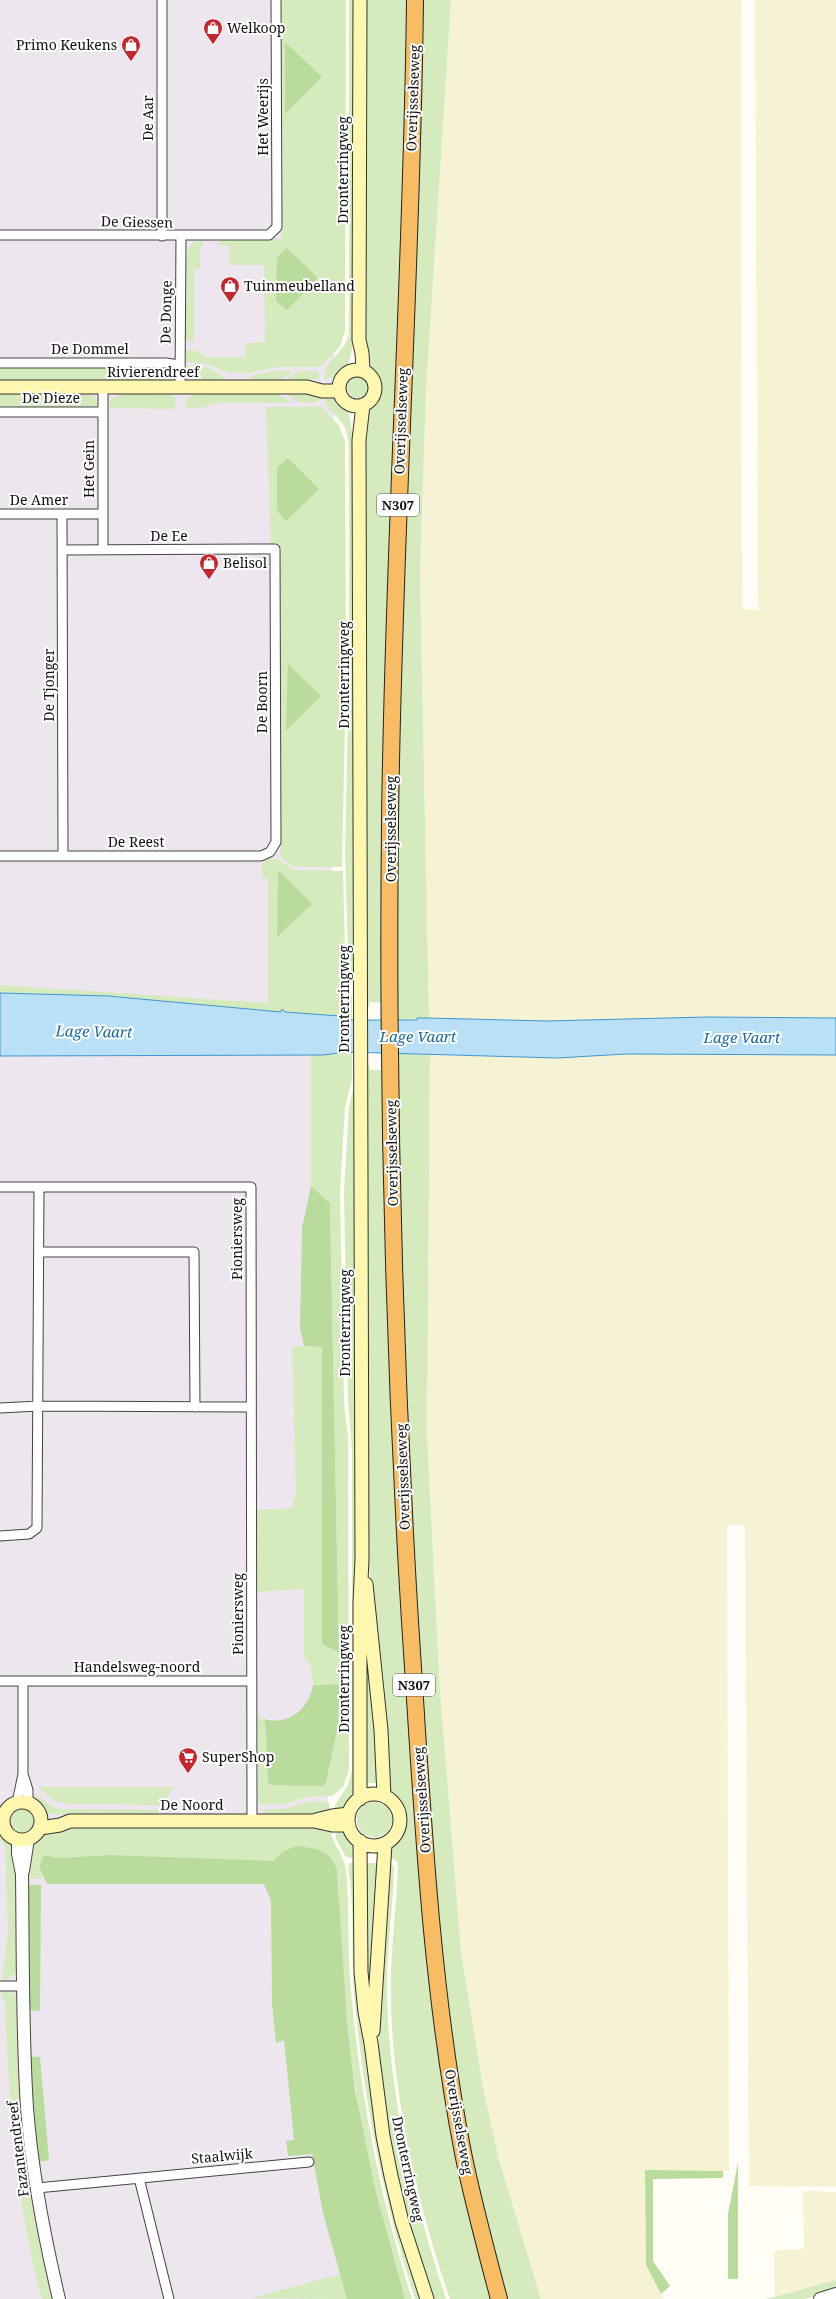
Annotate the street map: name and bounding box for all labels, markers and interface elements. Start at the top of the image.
shop icon: Welkoop [202,17,224,45]
place label: Welkoop [227,18,285,37]
shop icon: Primo Keukens [120,34,142,62]
place label: Primo Keukens [16,35,117,54]
street label: Overijsselseweg [401,44,424,152]
street label: Het Weerijs [253,78,272,156]
street label: De Aar [138,95,157,141]
street label: Dronterringweg [333,116,352,224]
street label: De Giessen [101,211,173,232]
shop icon: Tuinmeubelland [219,275,241,303]
place label: Tuinmeubelland [244,276,355,295]
street label: De Donge [155,280,176,344]
street label: De Dommel [51,339,130,358]
street label: Rivierendreef [107,362,201,381]
street label: Overijsselseweg [389,367,412,475]
street label: De Dieze [22,388,80,407]
street label: Het Gein [79,440,98,498]
street label: De Amer [10,490,69,509]
road number: N307 [377,494,419,516]
street label: De Ee [150,526,188,545]
shop icon: Belisol [198,552,220,580]
place label: Belisol [223,553,268,572]
street label: Dronterringweg [334,621,353,729]
street label: De Tjonger [39,648,58,721]
street label: De Boorn [252,671,271,733]
street label: Overijsselseweg [381,775,400,882]
street label: De Reest [108,832,164,851]
street label: Dronterringweg [334,945,353,1053]
water label: Lage Vaart [54,1020,133,1042]
water label: Lage Vaart [379,1026,457,1046]
water label: Lage Vaart [703,1027,781,1047]
street label: Overijsselseweg [381,1099,402,1206]
street label: Pioniersweg [227,1198,246,1280]
street label: Dronterringweg [335,1269,354,1377]
street label: Overijsselseweg [391,1423,414,1531]
street label: Pioniersweg [228,1573,247,1655]
street label: Dronterringweg [334,1625,353,1733]
street label: Handelsweg-noord [74,1657,201,1676]
road number: N307 [393,1674,435,1696]
supermarket icon: SuperShop [177,1746,199,1774]
street label: Overijsselseweg [408,1746,435,1854]
place label: SuperShop [202,1747,274,1766]
street label: De Noord [160,1795,224,1814]
street label: Overijsselseweg [441,2068,478,2177]
street label: Fazantendreef [2,2098,33,2198]
street label: Dronterringweg [388,2114,429,2224]
street label: Staalwijk [190,2143,254,2168]

